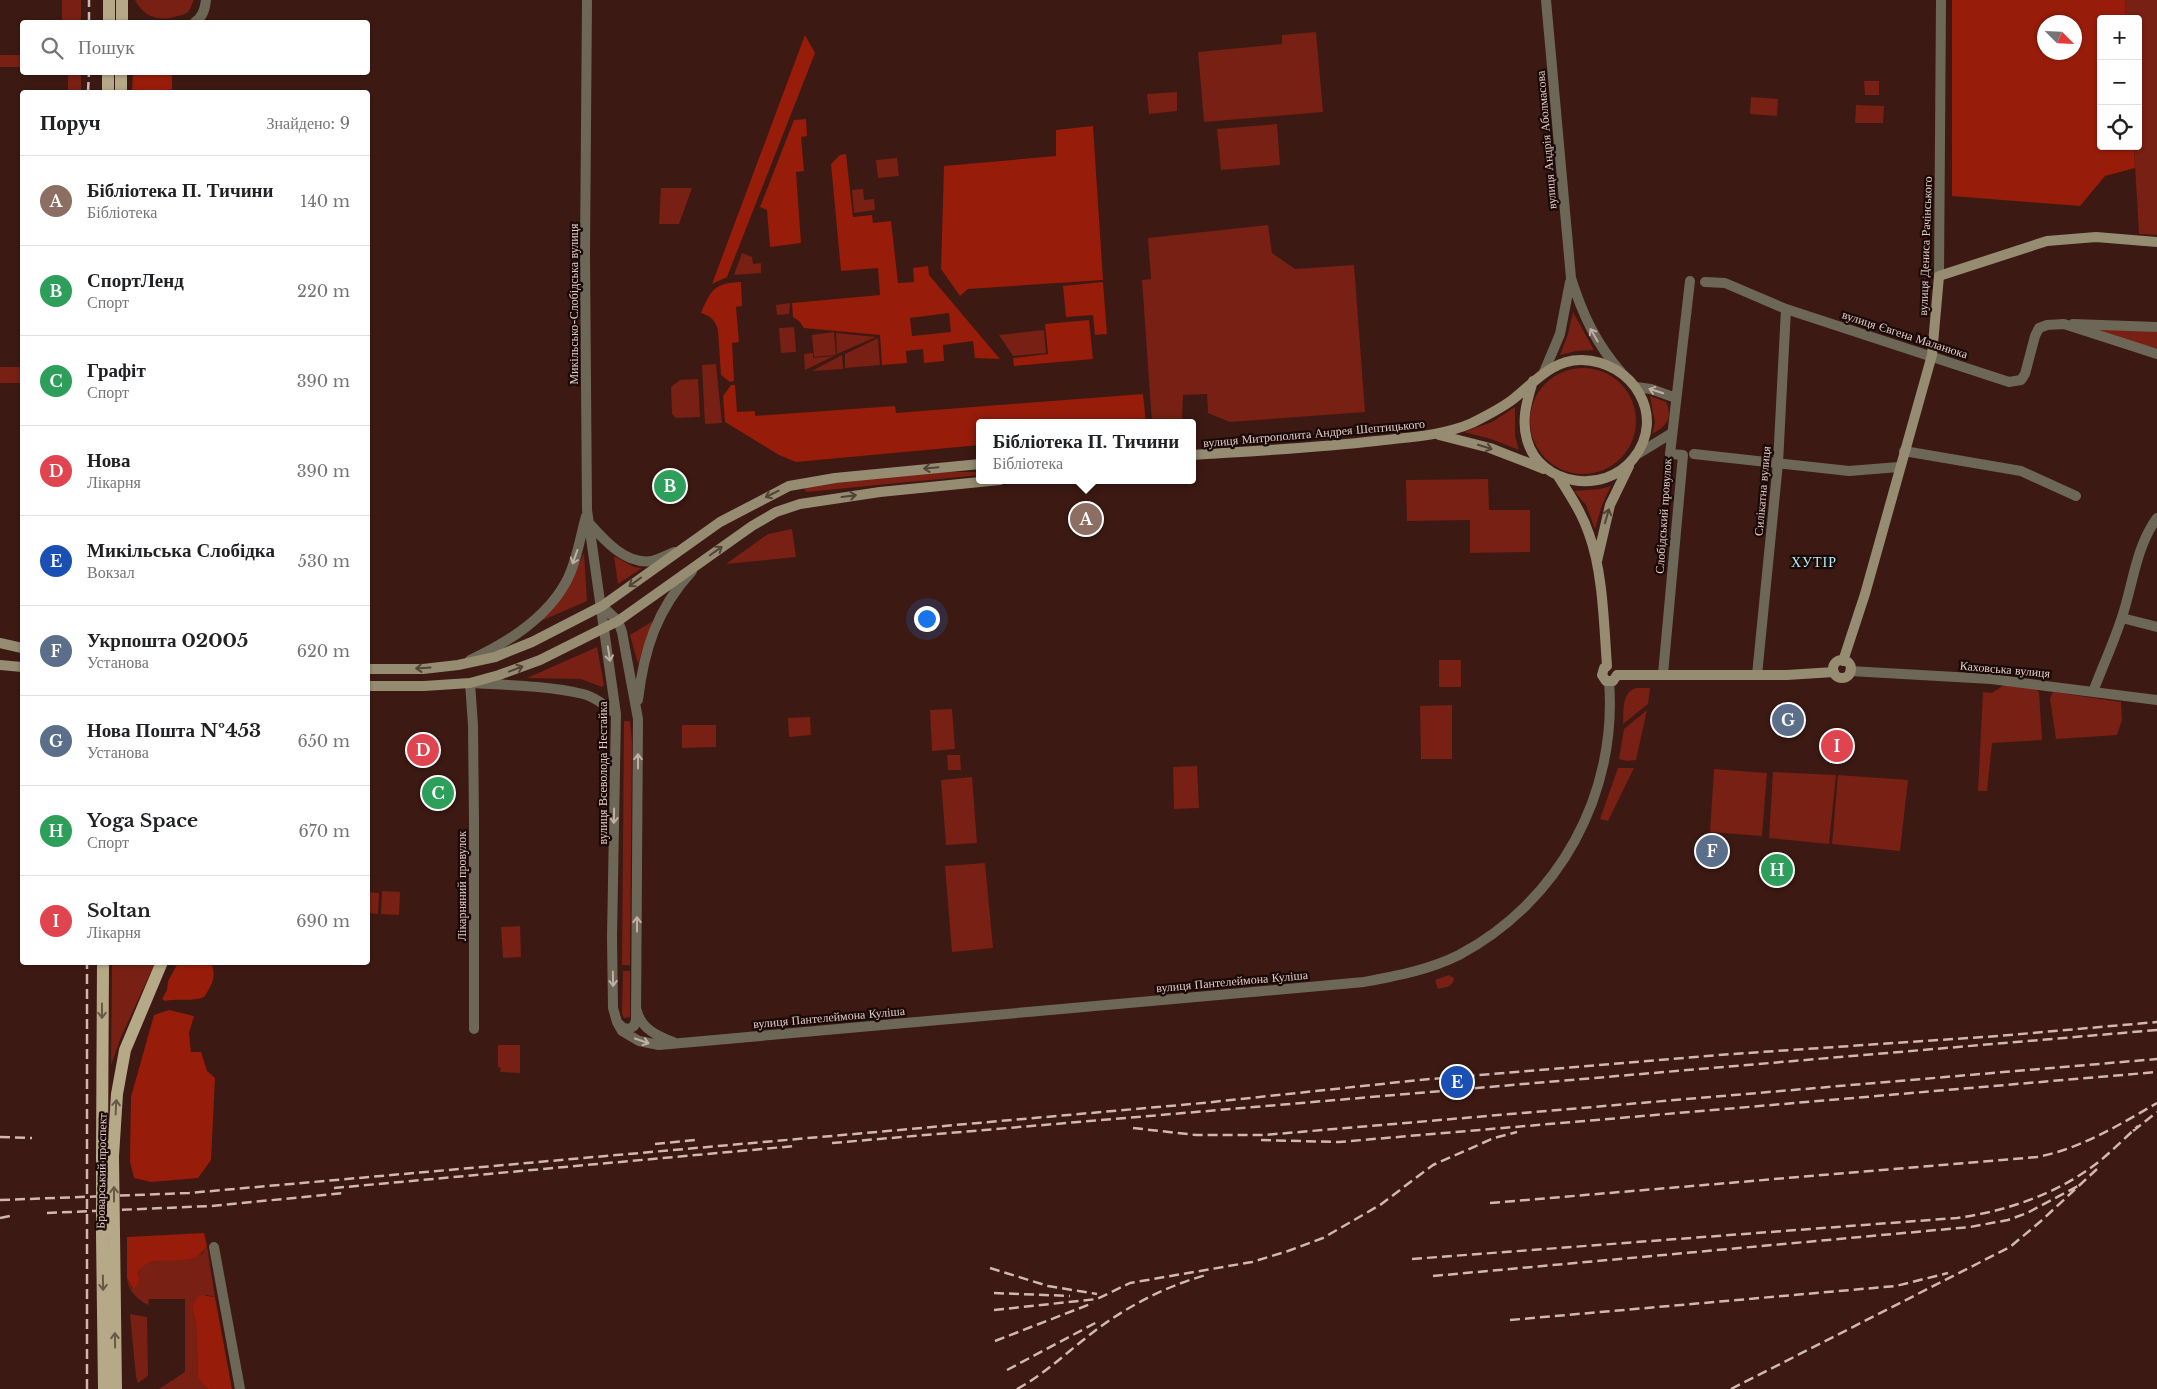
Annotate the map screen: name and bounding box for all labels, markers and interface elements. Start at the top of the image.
north arrow [2037,15,2082,60]
map controls [2097,15,2142,150]
button: + [2097,15,2142,60]
search box [20,20,370,75]
icon: search [38,34,66,62]
text: Пошук [78,36,135,59]
button: − [2097,60,2142,105]
street label: вулиця Андрія Аболмасова [1532,69,1560,210]
button: locate [2097,105,2142,150]
text: Поруч [40,110,101,136]
text: Знайдено: 9 [267,113,350,133]
street label: вулиця Дениса Рачінського [1915,176,1935,316]
text: Бібліотека П. Тичини [87,179,274,202]
text: A [50,191,62,211]
text: 140 m [300,191,350,211]
text: Бібліотека [87,202,157,222]
street label: Микільсько-Слобідська вулиця [566,223,581,385]
text: СпортЛенд [87,269,184,292]
text: B [50,281,62,301]
text: 220 m [297,281,350,301]
text: Спорт [87,292,129,312]
street label: вулиця Євгена Маланюка [1840,307,1970,362]
one-way arrow [1589,329,1599,343]
text: Графіт [87,359,146,382]
text: C [49,371,63,391]
text: 390 m [297,371,350,391]
text: Спорт [87,382,129,402]
one-way arrow [1648,386,1664,396]
street label: вулиця Митрополита Андрея Шептицького [1202,416,1426,450]
popup [976,419,1196,484]
text: Бібліотека П. Тичини [993,430,1179,453]
one-way arrow [1477,443,1493,453]
street label: Силікатна вулиця [1751,445,1773,536]
text: Нова [87,449,131,472]
text: Бібліотека [993,453,1063,473]
street label: Слобідський провулок [1651,458,1675,574]
text: D [49,461,63,481]
text: 390 m [297,461,350,481]
one-way arrow [923,464,939,473]
pin: B [654,467,686,505]
text: Лікарня [87,472,141,492]
one-way arrow [765,490,780,499]
one-way arrow [840,491,856,501]
pin: A [1070,500,1102,538]
one-way arrow [1603,509,1612,525]
text: Микільська Слобідка [87,539,275,562]
one-way arrow [708,546,722,556]
one-way arrow [570,549,579,564]
text: E [50,551,62,571]
text: 530 m [298,551,350,571]
district label: ХУТІР [1791,553,1837,571]
text: Вокзал [87,562,135,582]
one-way arrow [629,576,642,587]
your location [914,606,940,632]
text: Укрпошта 02005 [87,629,248,652]
text: F [50,641,62,661]
text: 620 m [297,641,350,661]
one-way arrow [604,646,614,662]
text: Установа [87,652,149,672]
street label: Каховська вулиця [1959,658,2051,680]
one-way arrow [416,664,432,673]
one-way arrow [508,664,523,673]
street label: вулиця Всеволода Нестайка [595,701,610,845]
pin: G [1772,701,1804,739]
text: Нова Пошта №453 [87,719,261,742]
pin: I [1821,727,1853,765]
text: G [49,731,63,751]
text: 650 m [297,731,350,751]
pin: D [407,731,439,769]
text: Установа [87,742,149,762]
one-way arrow [633,753,643,770]
pin: C [422,774,454,812]
one-way arrow [610,808,619,824]
text: Yoga Space [87,809,198,832]
text: H [48,821,64,841]
text: 670 m [298,821,350,841]
street label: Лікарняний провулок [454,831,469,941]
text: Спорт [87,832,129,852]
pin: F [1696,832,1728,870]
pin: H [1761,851,1793,889]
text: Soltan [87,899,151,922]
text: I [53,911,59,931]
text: 690 m [296,911,350,931]
one-way arrow [632,916,642,932]
text: Лікарня [87,922,141,942]
street label: вулиця Пантелеймона Куліша [1155,967,1309,995]
one-way arrow [608,970,618,987]
one-way arrow [97,1002,107,1019]
street label: вулиця Пантелеймона Куліша [752,1003,906,1031]
one-way arrow [634,1037,649,1046]
pin: E [1441,1063,1473,1101]
one-way arrow [112,1099,121,1115]
street label: Броварський проспект [92,1112,110,1229]
one-way arrow [109,1186,119,1202]
one-way arrow [98,1275,107,1291]
one-way arrow [110,1333,120,1349]

